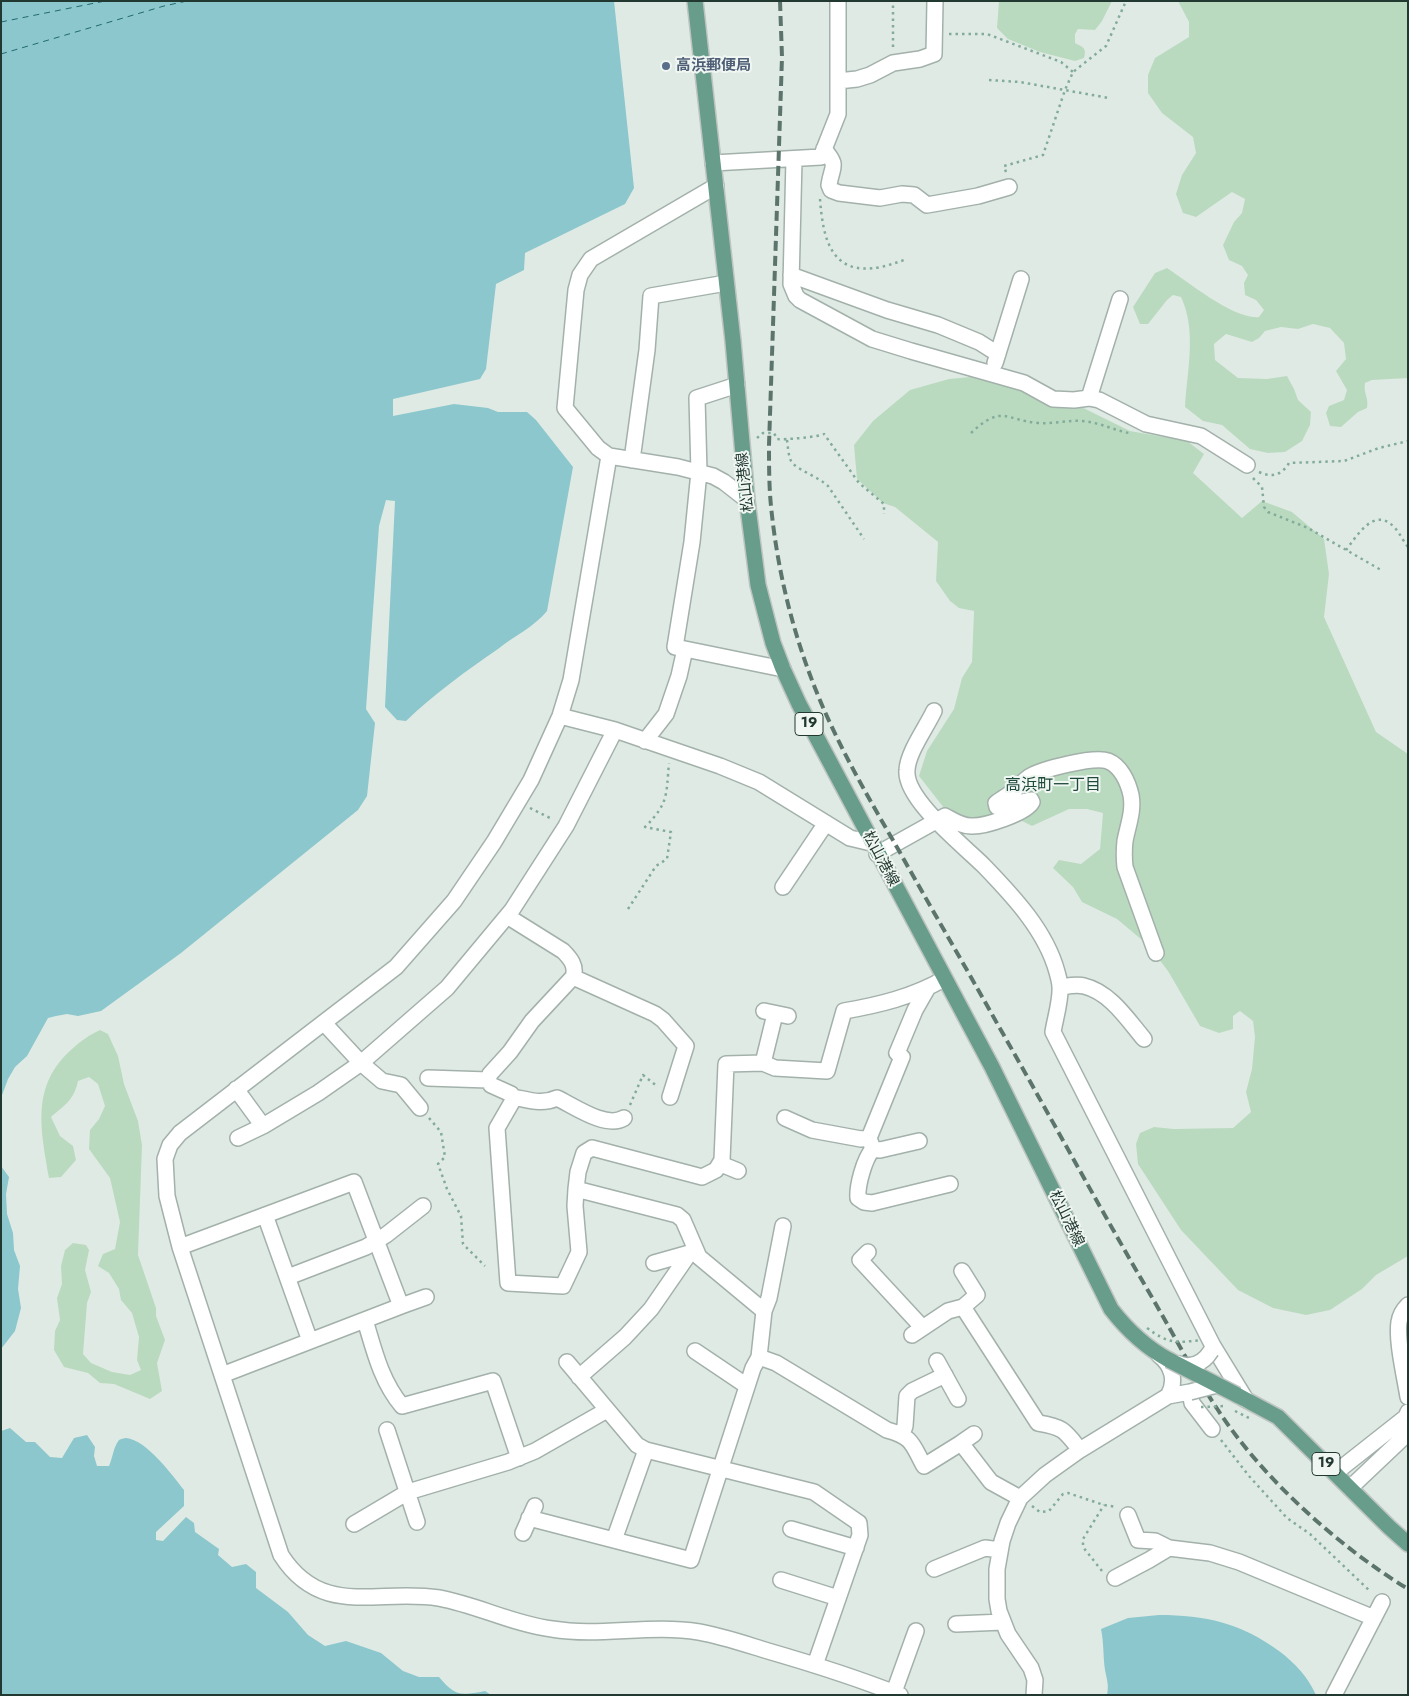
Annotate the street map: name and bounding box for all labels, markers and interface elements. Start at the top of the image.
place label: 高浜郵便局 [676,57,751,75]
marker: 高浜郵便局 [660,60,672,72]
street label: 松山港線 [734,451,758,513]
road number: 19 [795,712,823,736]
district label: 高浜町一丁目 [1005,776,1101,796]
street label: 松山港線 [858,828,902,890]
street label: 松山港線 [1045,1188,1087,1250]
road number: 19 [1312,1452,1340,1476]

